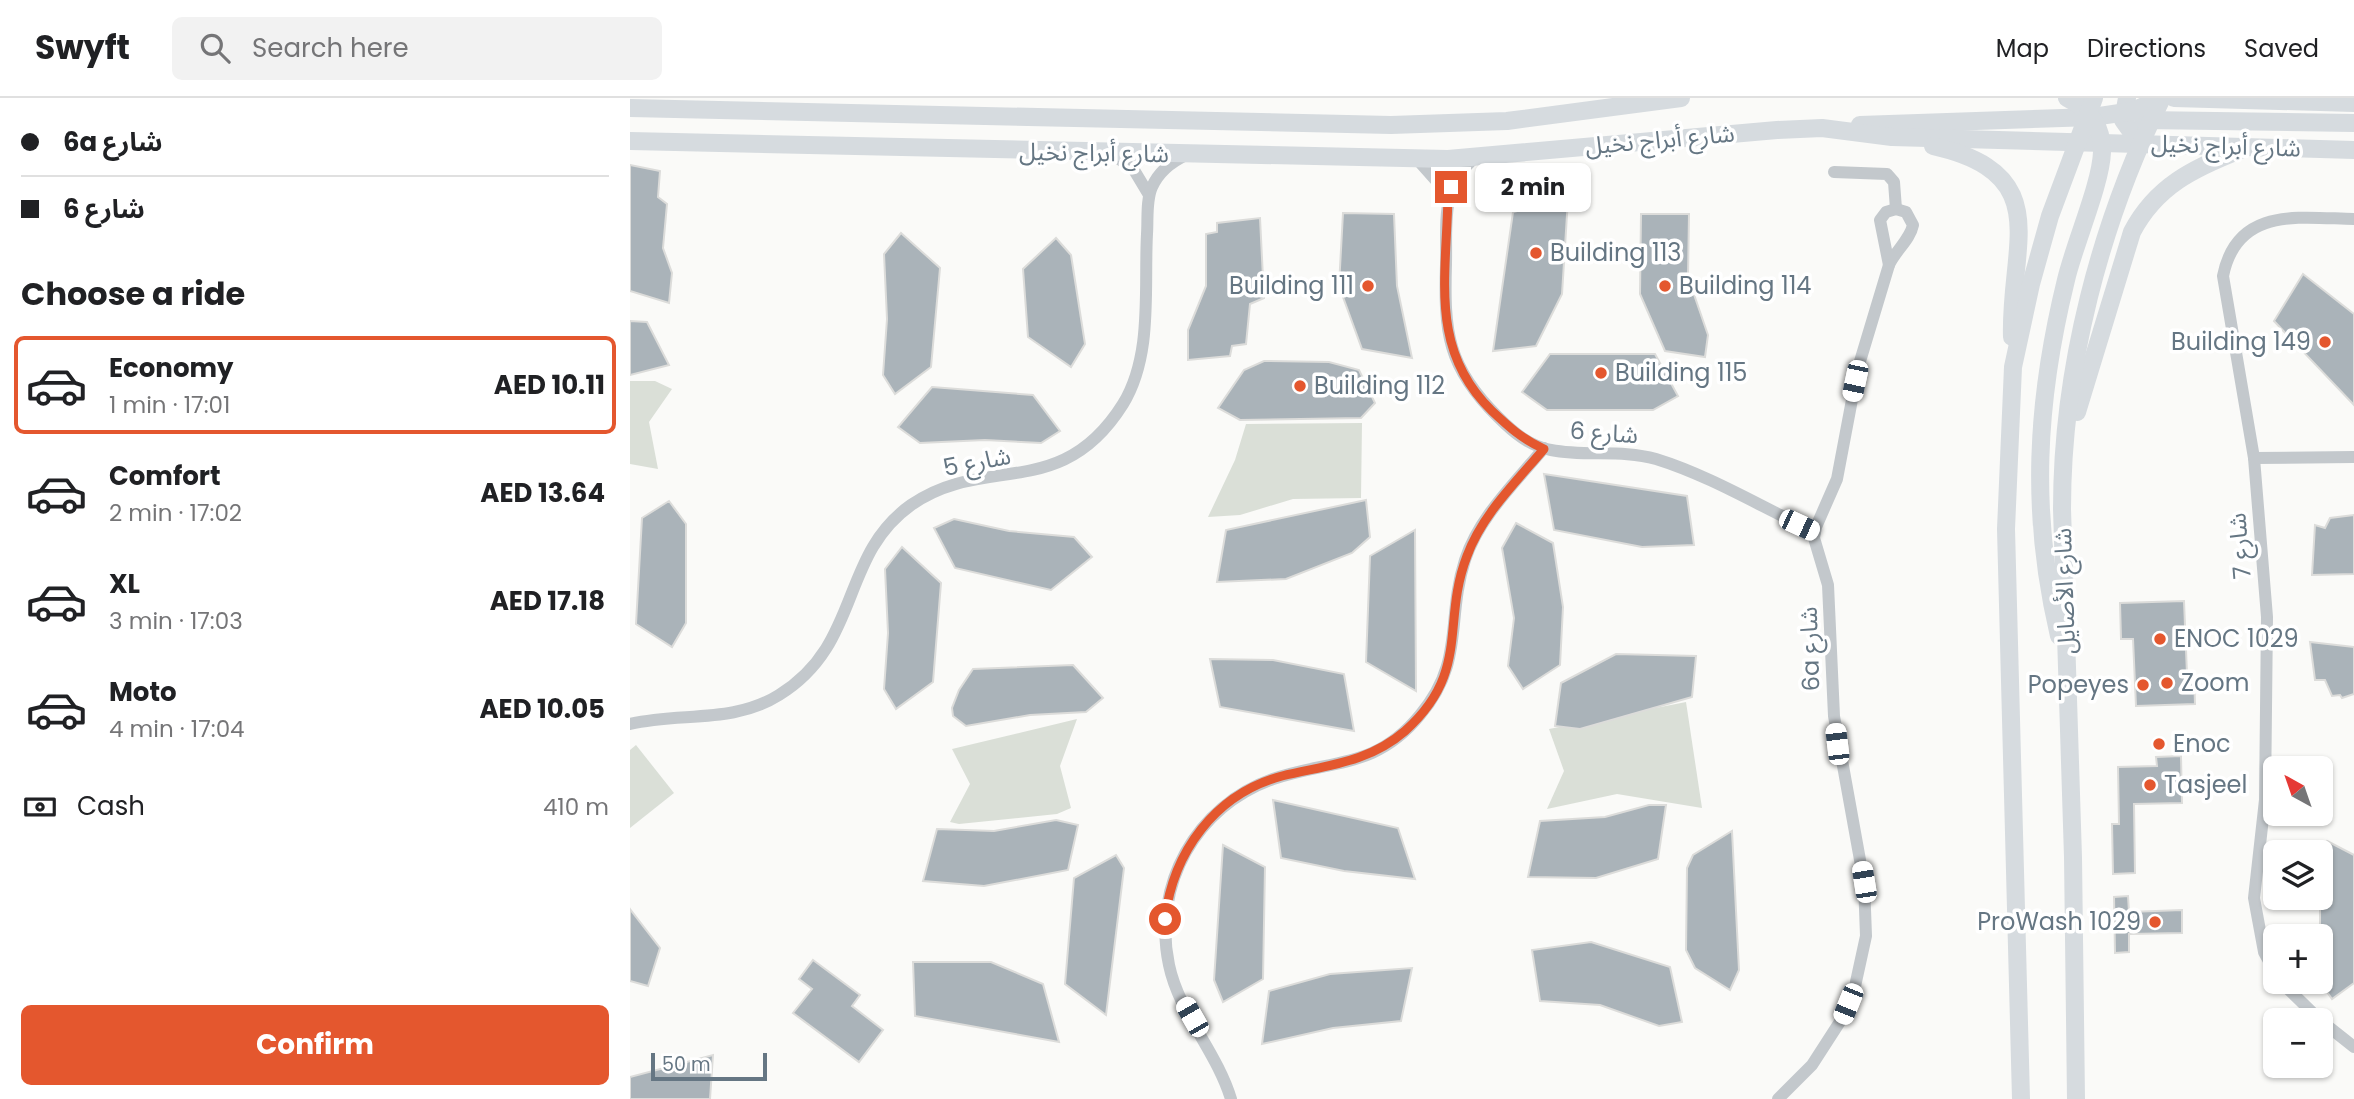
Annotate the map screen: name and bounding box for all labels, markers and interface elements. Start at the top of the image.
search box [172,17,662,80]
text: Swyft [35,24,130,71]
icon: search [196,29,234,67]
text: Search here [252,30,409,66]
text: Map [1996,32,2049,65]
text: Directions [2087,32,2206,65]
text: Saved [2244,32,2319,65]
street label: شارع أبراج نخيل [1584,117,1736,163]
text: 6a شارع [63,124,162,160]
street label: شارع أبراج نخيل [2151,126,2301,166]
street label: شارع أبراج نخيل [1019,135,1169,171]
callout: 2 min [1476,162,1591,212]
route end [1435,171,1467,203]
text: 2 min [1501,171,1565,203]
text: شارع 6 [63,191,145,227]
place label: Building 113 [1550,236,1682,269]
marker: Building 113 [1528,245,1544,261]
place label: Building 111 [1229,269,1354,302]
place label: Building 114 [1679,269,1811,302]
text: Choose a ride [21,271,245,316]
marker: Building 111 [1360,278,1376,294]
marker: Building 114 [1657,278,1673,294]
place label: Building 149 [2171,325,2311,358]
marker: Building 149 [2317,334,2333,350]
text: Economy [109,350,233,386]
icon: car [25,354,88,417]
place label: Building 115 [1615,356,1747,389]
car [1841,358,1870,404]
marker: Building 115 [1593,365,1609,381]
text: AED 10.11 [494,367,605,403]
place label: Building 112 [1314,369,1445,402]
marker: Building 112 [1292,378,1308,394]
text: 1 min · 17:01 [109,389,230,421]
street label: شارع 6 [1569,414,1639,452]
street label: شارع 5 [940,439,1014,485]
text: Comfort [109,458,221,494]
icon: car [25,462,88,525]
text: AED 13.64 [480,475,605,511]
text: 2 min · 17:02 [109,497,242,529]
car [1776,507,1823,543]
street label: شارع 7 [2220,511,2260,581]
street label: شارع الأصايل [2046,527,2084,655]
text: XL [109,566,140,602]
icon: car [25,570,88,633]
text: AED 17.18 [490,583,605,619]
text: 3 min · 17:03 [109,605,243,637]
street label: 6a شارع [1792,606,1828,692]
place label: ENOC 1029 [2174,622,2299,655]
marker: ENOC 1029 [2152,631,2168,647]
place label: Zoom [2181,666,2249,699]
place label: Popeyes [2028,668,2129,701]
text: Moto [109,674,177,710]
marker: Zoom [2159,675,2175,691]
marker: Popeyes [2135,677,2151,693]
icon: car [25,678,88,741]
text: AED 10.05 [479,691,605,727]
text: 4 min · 17:04 [109,713,245,745]
car [1825,722,1850,766]
place label: Enoc [2173,727,2231,760]
marker: Enoc [2151,736,2167,752]
north arrow [2263,756,2333,826]
map controls [2263,756,2333,1078]
place label: Tasjeel [2164,768,2247,801]
marker: Tasjeel [2142,777,2158,793]
icon: cash [21,788,59,826]
text: Cash [77,788,145,824]
text: 410 m [543,791,609,823]
button: layers [2263,840,2333,910]
car [1851,860,1878,904]
route start [1149,903,1181,935]
place label: ProWash 1029 [1977,905,2141,938]
marker: ProWash 1029 [2147,914,2163,930]
button: + [2263,924,2333,994]
car [1831,981,1866,1027]
car [1173,994,1212,1040]
button: Confirm [21,1005,609,1085]
button: − [2263,1008,2333,1078]
scale bar [651,1050,766,1082]
text: 50 m [662,1051,711,1078]

